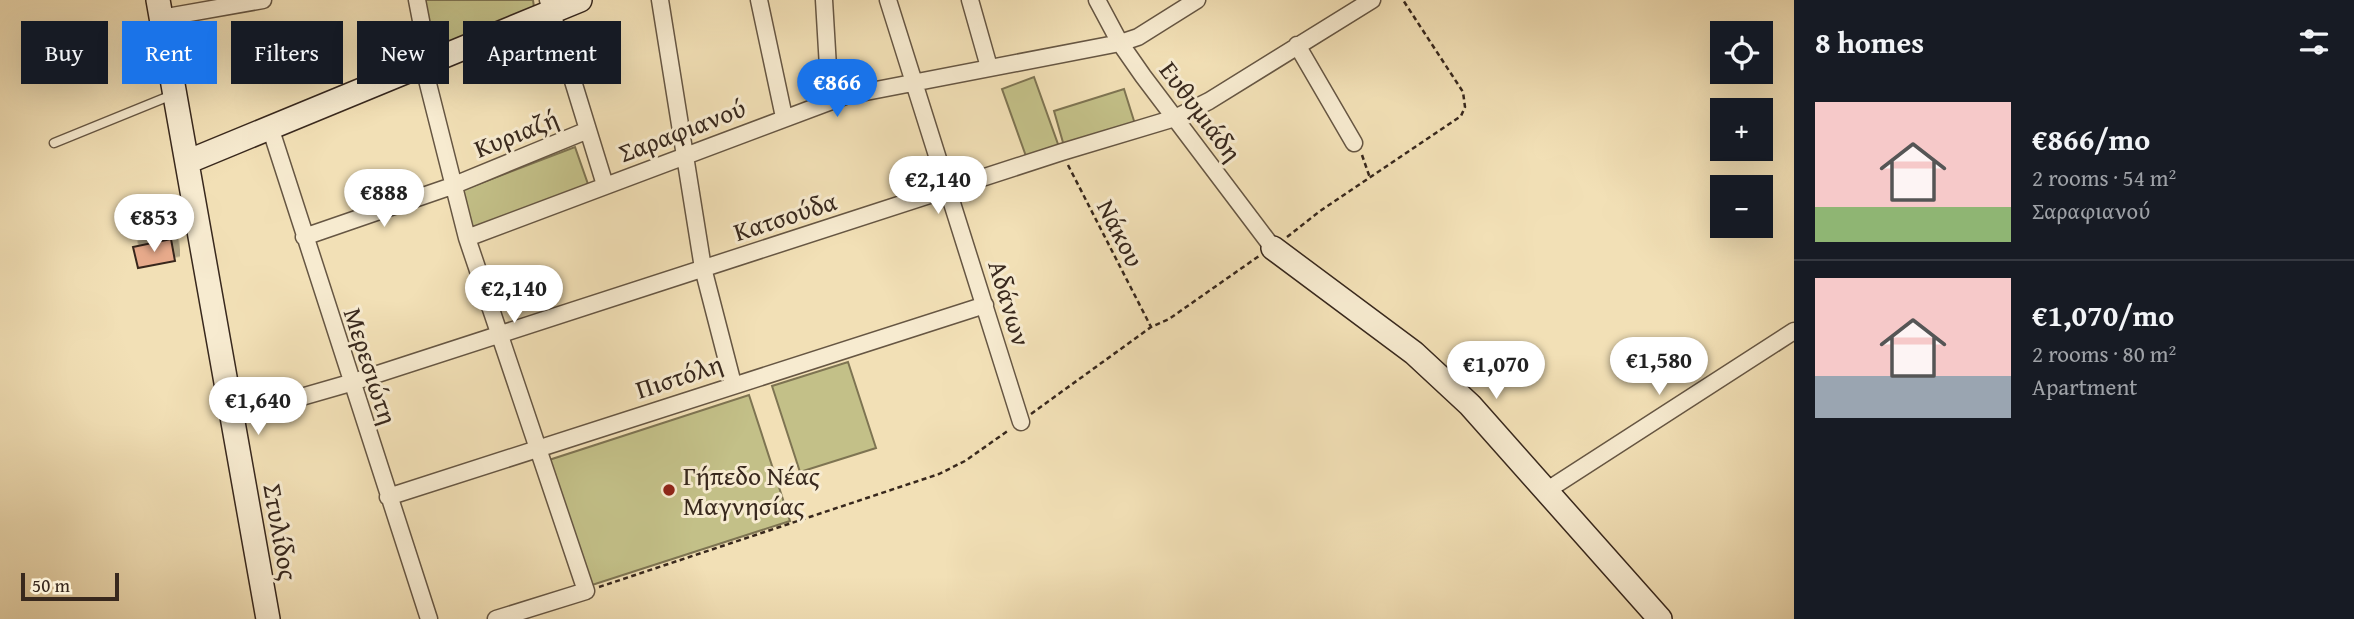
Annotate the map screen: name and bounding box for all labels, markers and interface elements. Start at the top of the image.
text: 8 homes [1815,20,1924,64]
chip: Buy [21,21,108,84]
chip: Rent [122,21,217,84]
chip: Filters [231,21,343,84]
chip: New [357,21,449,84]
chip: Apartment [463,21,621,84]
map controls [1710,21,1773,238]
button: locate [1710,21,1773,84]
icon: filters [2295,23,2333,61]
street label: Ευθυμιάδη [1150,53,1252,169]
pin: €866 [796,60,878,119]
text: €866 [813,65,861,98]
street label: Σαραφιανού [613,88,751,172]
street label: Κυριαζή [468,98,564,168]
button: + [1710,98,1773,161]
text: €866/mo [2032,117,2150,161]
icon: home [1871,130,1955,214]
pin: €2,140 [881,156,995,216]
text: 2 rooms · 54 m² [2032,161,2176,194]
text: €2,140 [905,162,971,195]
pin: €888 [343,170,425,229]
text: €888 [360,175,408,208]
button: − [1710,175,1773,238]
street label: Κατσούδα [728,181,842,251]
street label: Νάκου [1087,192,1155,274]
pin: €853 [113,194,195,254]
text: Σαραφιανού [2032,194,2150,227]
text: €853 [130,200,178,233]
street label: Αδάνων [978,255,1042,351]
pin: €2,140 [457,266,571,325]
text: €2,140 [481,271,547,304]
text: €1,070/mo [2032,293,2174,337]
street label: Μερεσιώτη [334,303,408,429]
icon: home [1871,306,1955,390]
text: 2 rooms · 80 m² [2032,337,2176,370]
pin: €1,580 [1602,338,1716,397]
pin: €1,070 [1439,342,1553,401]
text: €1,580 [1626,343,1692,376]
street label: Πιστόλη [630,344,728,408]
text: €1,070 [1463,347,1529,380]
text: Apartment [2032,370,2137,403]
pin: €1,640 [201,378,315,437]
text: €1,640 [225,383,291,416]
place label: Γήπεδο Νέας Μαγνησίας [683,456,820,525]
street label: Στυλίδος [253,481,309,583]
marker: Γήπεδο Νέας Μαγνησίας [661,482,677,498]
scale bar [21,570,119,602]
text: 50 m [32,571,70,599]

